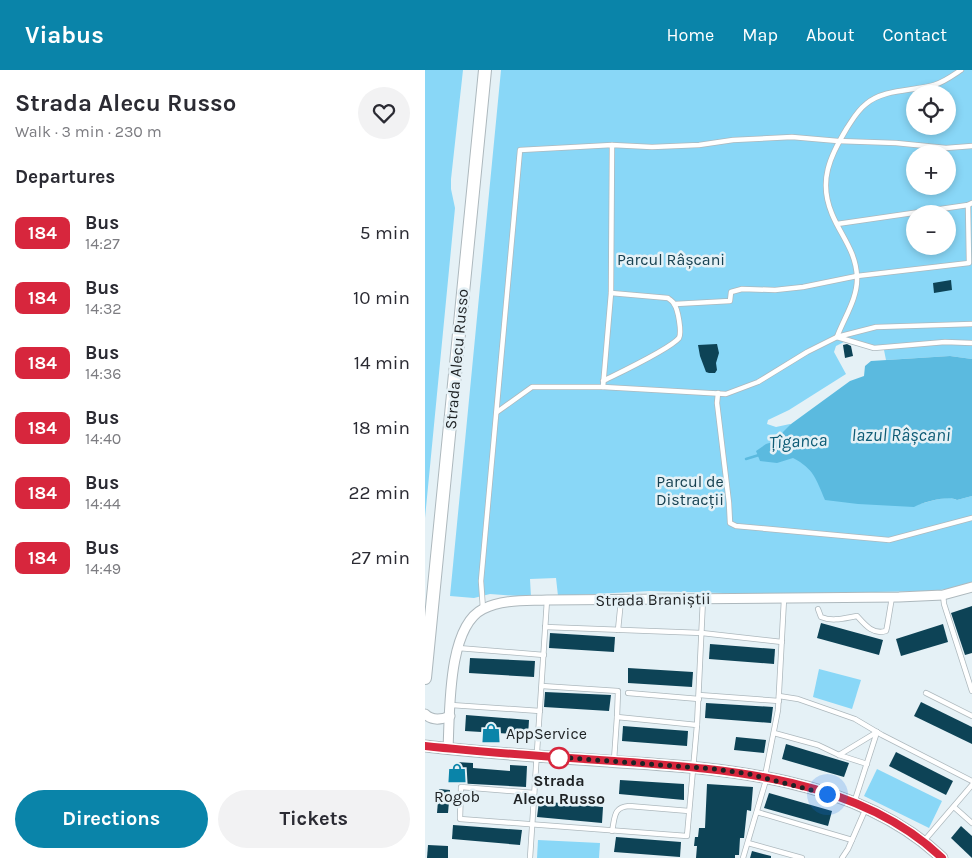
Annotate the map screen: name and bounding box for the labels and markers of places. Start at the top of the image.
shop icon: AppService [480,722,502,744]
place label: AppService [506,724,587,743]
marker: Strada Alecu Russo [548,747,570,769]
shop icon: Rogob [446,762,468,784]
place label: Strada Alecu Russo [513,771,605,808]
place label: Rogob [434,787,480,806]

